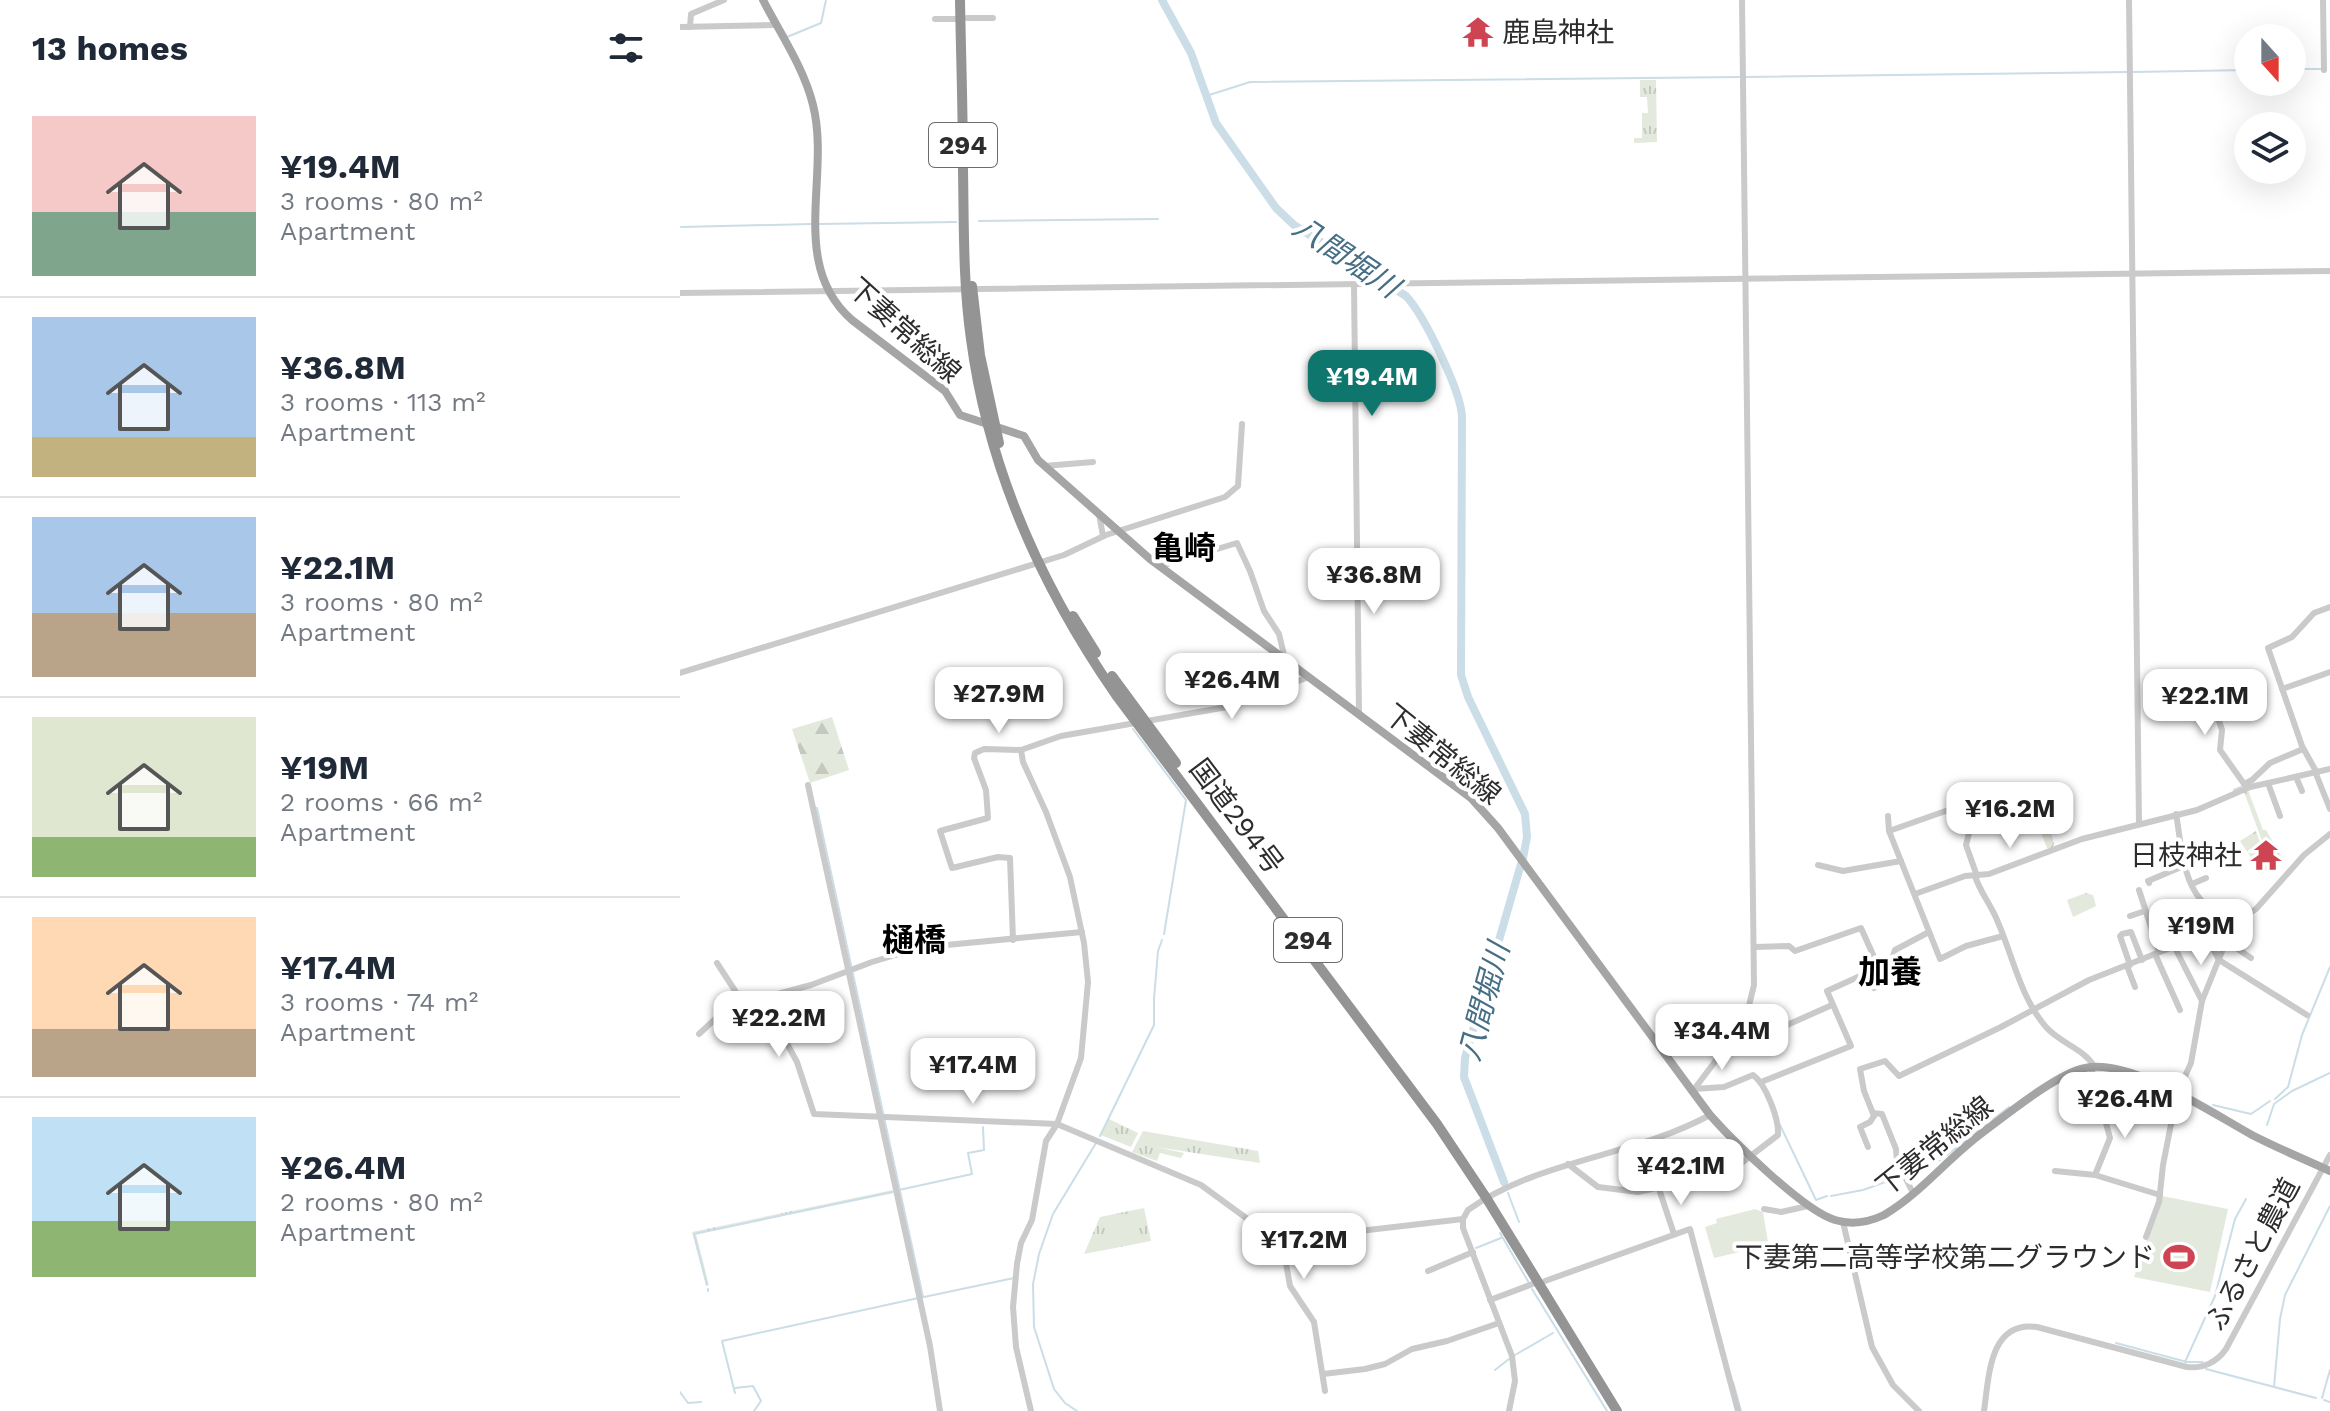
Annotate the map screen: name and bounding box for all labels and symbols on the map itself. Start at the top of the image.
temple icon: 鹿島神社 [1461,15,1495,49]
place label: 鹿島神社 [1502,16,1614,49]
north arrow [2234,24,2306,96]
road number: 294 [929,123,997,167]
water label: 八間堀川 [1287,209,1408,306]
street label: 下妻常総線 [842,271,968,389]
pin: ¥19.4M [1307,350,1437,418]
district label: 亀崎 [1152,529,1216,567]
pin: ¥36.8M [1309,548,1439,616]
pin: ¥26.4M [1167,653,1297,721]
pin: ¥27.9M [934,667,1064,735]
pin: ¥22.1M [2140,669,2270,737]
street label: 下妻常総線 [1378,698,1507,811]
street label: 国道294号 [1183,753,1290,880]
pin: ¥16.2M [1945,782,2075,850]
temple icon: 日枝神社 [2249,838,2283,872]
place label: 日枝神社 [2130,839,2242,872]
pin: ¥19M [2154,899,2248,967]
road number: 294 [1274,918,1342,962]
district label: 樋橋 [882,921,946,959]
water label: 八間堀川 [1451,936,1517,1064]
district label: 加養 [1858,953,1922,991]
pin: ¥22.2M [714,991,844,1059]
pin: ¥34.4M [1657,1004,1787,1072]
pin: ¥17.4M [908,1038,1038,1106]
pin: ¥26.4M [2060,1072,2190,1140]
street label: 下妻常総線 [1870,1090,1999,1203]
pin: ¥42.1M [1616,1139,1746,1207]
street label: ふるさと農道 [2198,1172,2306,1336]
pin: ¥17.2M [1239,1213,1369,1281]
sports icon: 下妻第二高等学校第二グラウンド [2162,1240,2196,1274]
place label: 下妻第二高等学校第二グラウンド [1735,1241,2155,1274]

